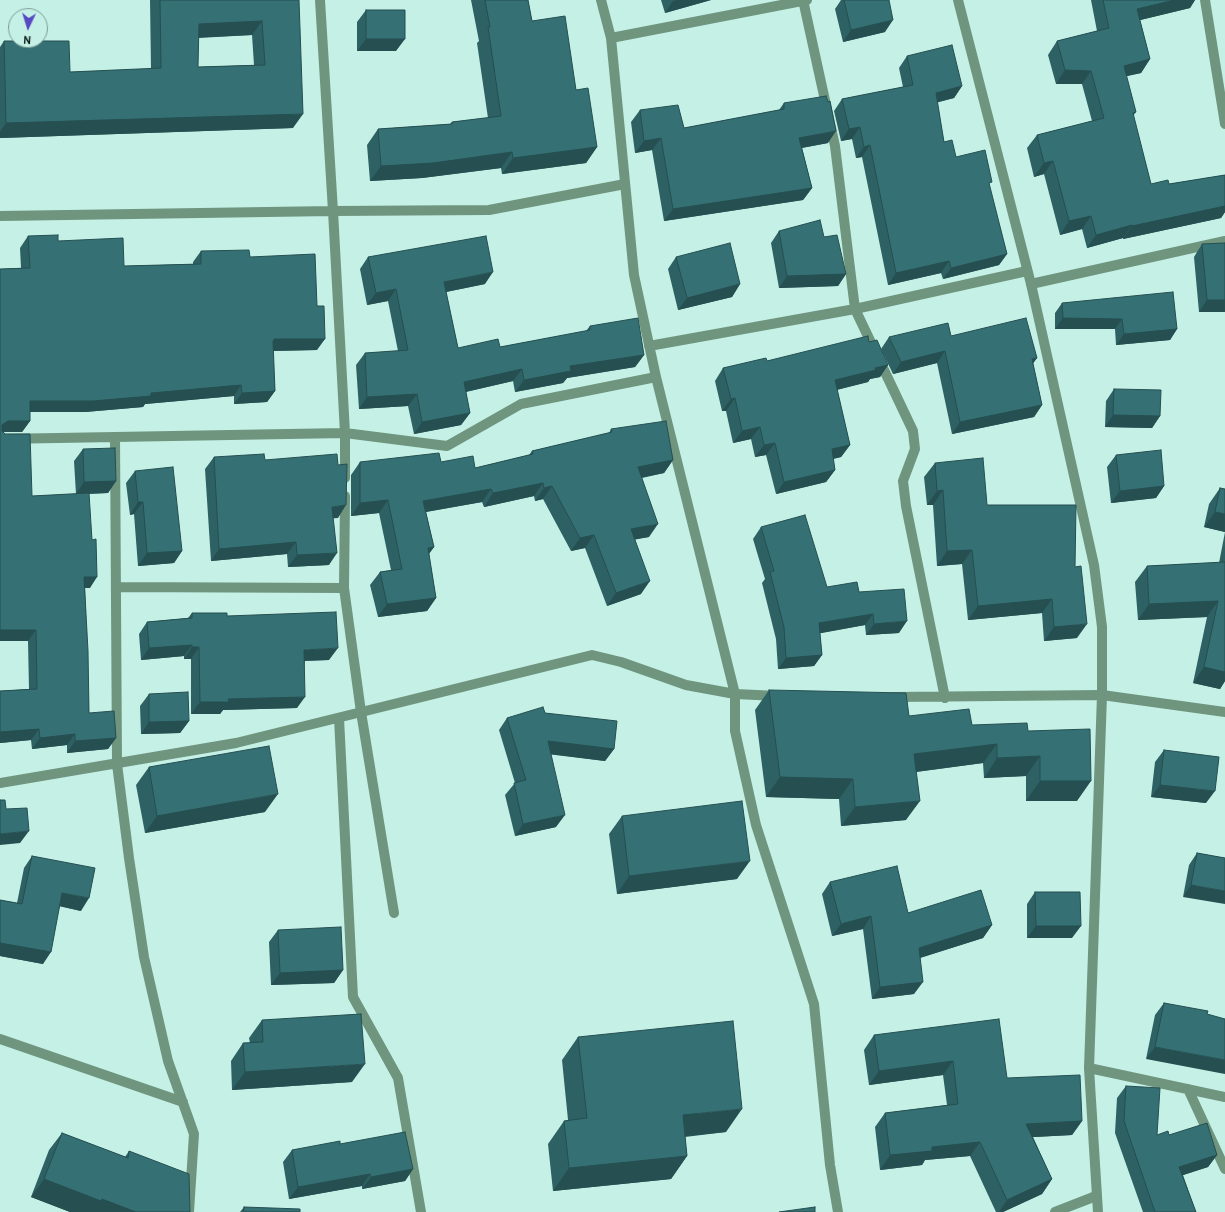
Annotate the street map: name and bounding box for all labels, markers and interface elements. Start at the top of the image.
north arrow [8,8,48,48]
text: N [23,32,32,46]

